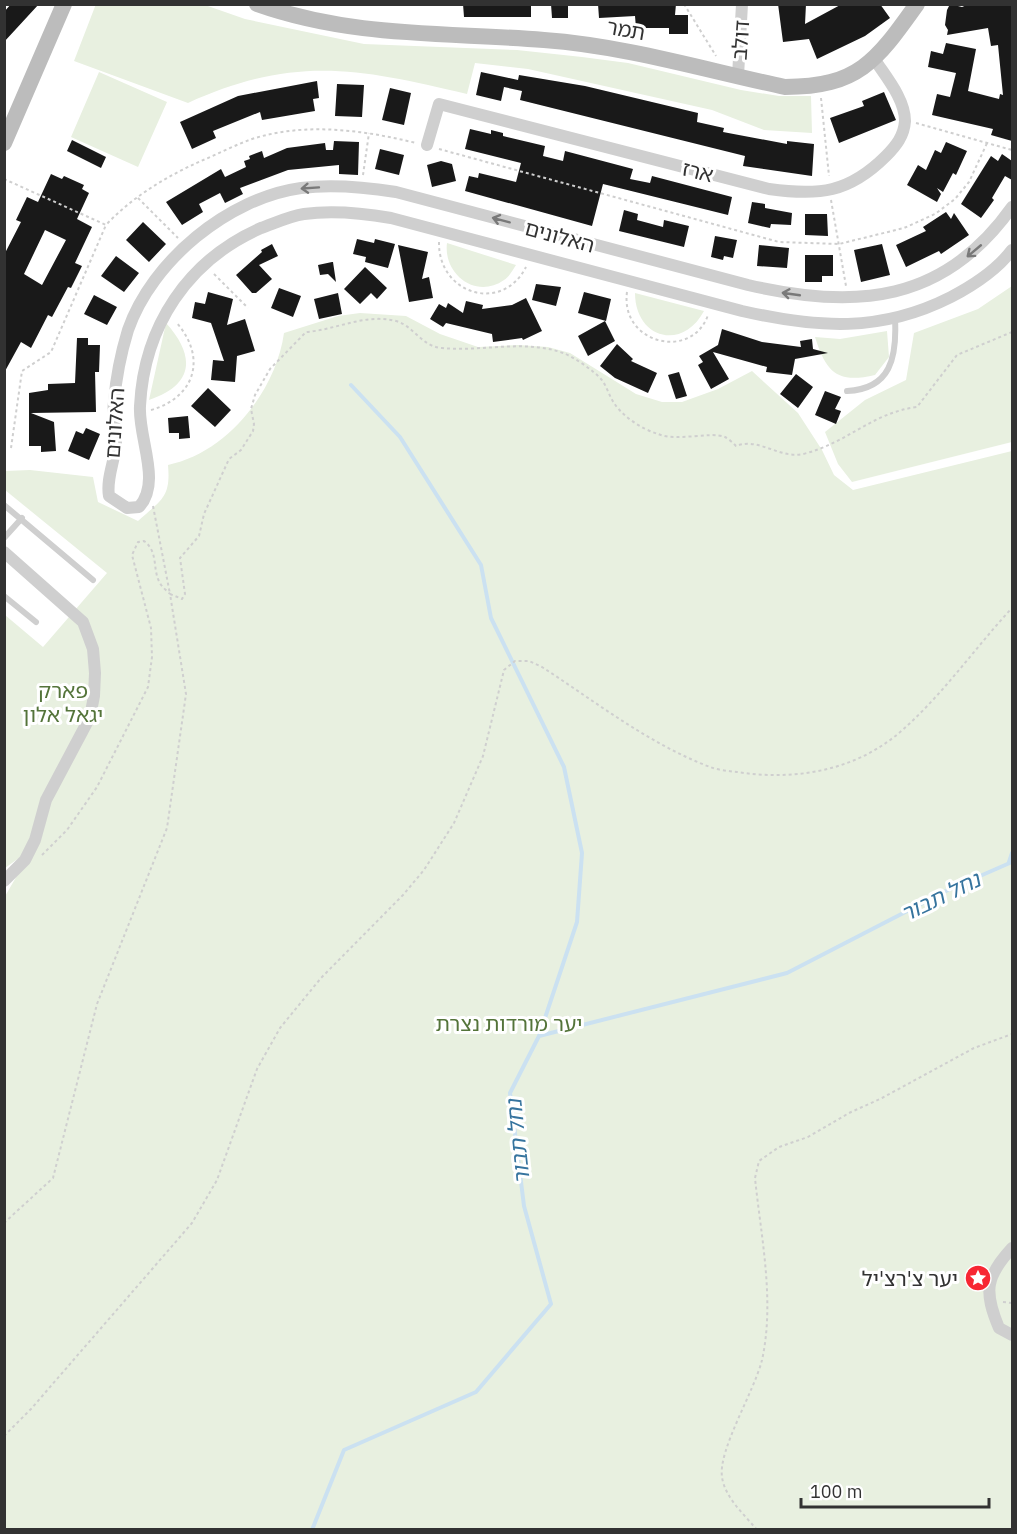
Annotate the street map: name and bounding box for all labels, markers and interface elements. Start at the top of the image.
street label: תמר [605,12,647,46]
street label: דולב [725,19,755,61]
street label: ארז [679,154,717,188]
one-way arrow [300,182,320,193]
street label: האלונים [522,213,598,259]
one-way arrow [491,214,510,225]
one-way arrow [967,244,982,258]
one-way arrow [782,289,802,300]
street label: האלונים [98,387,130,459]
park label: פארק יגאל אלון [23,676,103,728]
water label: נחל תבור [895,864,986,928]
park label: יער מורדות נצרת [435,1009,583,1037]
water label: נחל תבור [498,1097,536,1186]
place icon: יער צ'רצ'יל [963,1263,993,1293]
place label: יער צ'רצ'יל [862,1264,958,1292]
scale bar [801,1471,988,1509]
text: 100 m [810,1480,862,1503]

